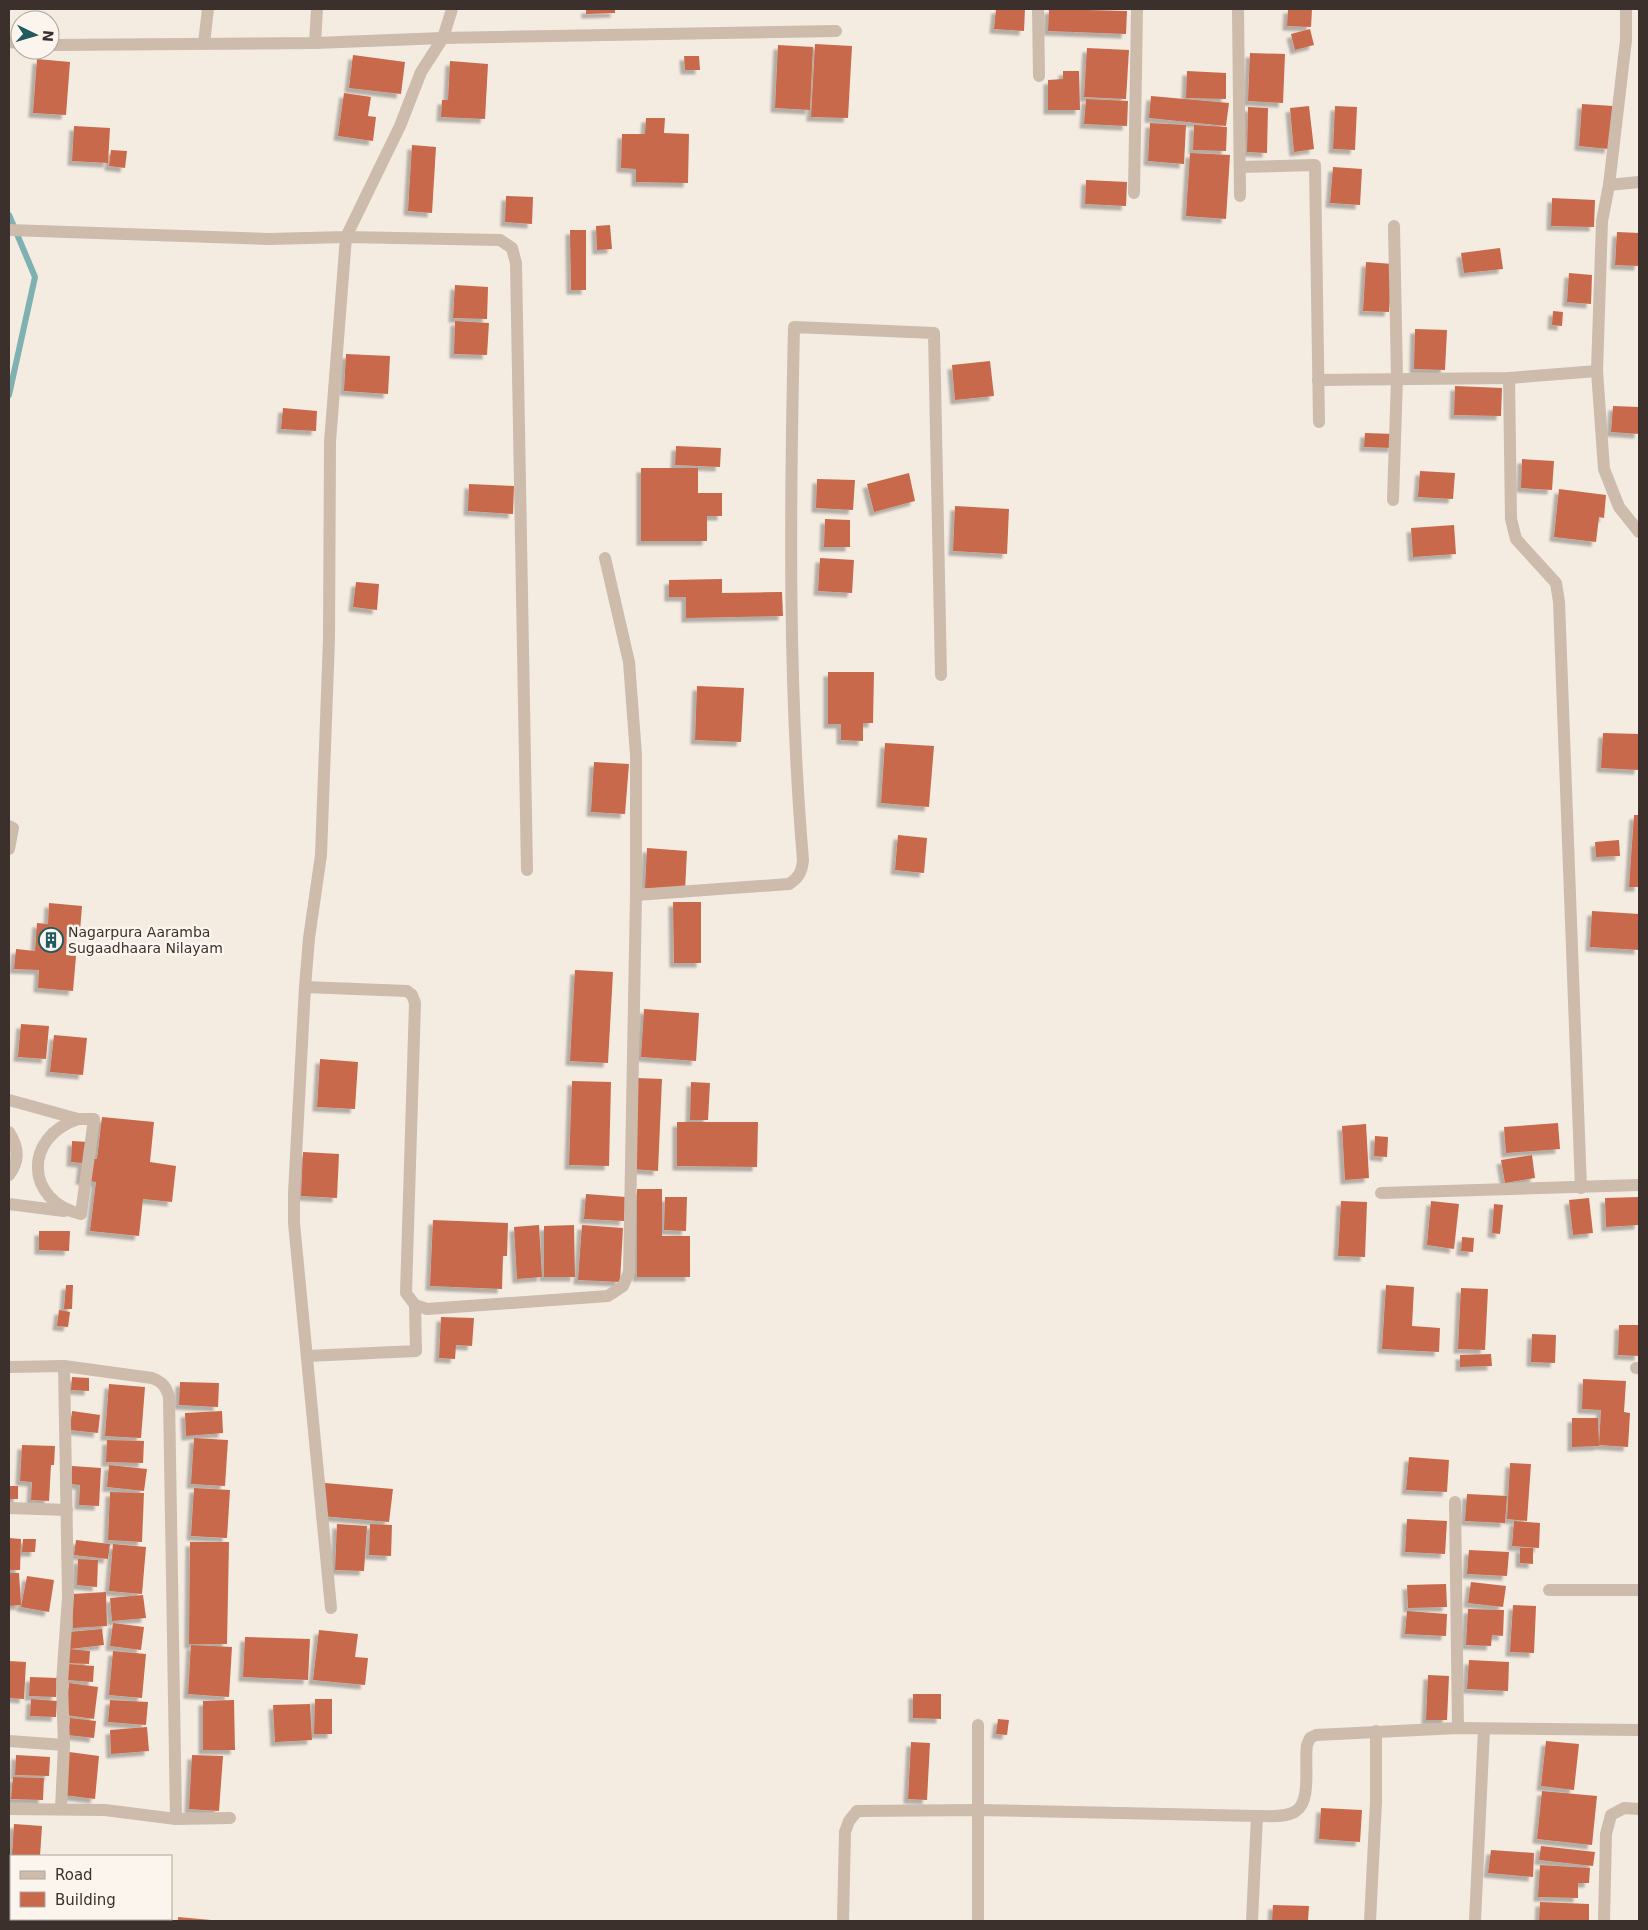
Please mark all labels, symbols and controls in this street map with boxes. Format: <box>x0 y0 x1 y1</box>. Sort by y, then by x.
north arrow <box>10 10 60 60</box>
text: N <box>39 30 56 43</box>
place label: Nagarpura Aaramba Sugaadhaara Nilayam <box>68 924 223 956</box>
building icon: Nagarpura Aaramba Sugaadhaara Nilayam <box>38 927 64 953</box>
legend <box>10 1855 172 1920</box>
text: Road <box>55 1866 93 1884</box>
text: Building <box>55 1891 116 1909</box>

